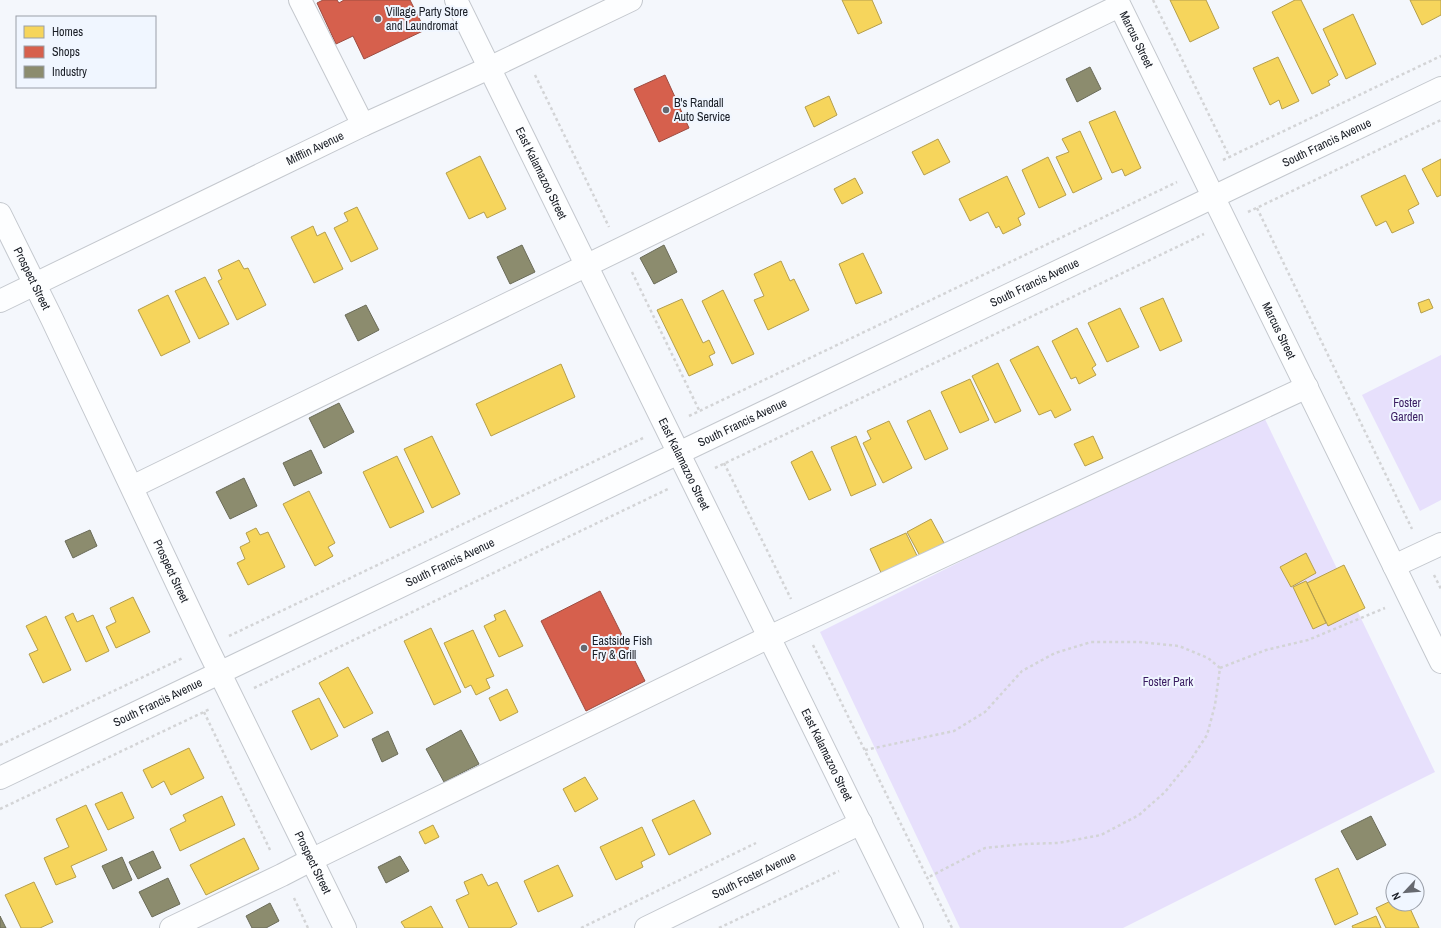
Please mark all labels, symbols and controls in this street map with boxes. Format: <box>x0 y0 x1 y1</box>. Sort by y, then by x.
place label: Village Party Store and Laundromat <box>386 4 468 34</box>
street label: Marcus Street <box>1116 8 1157 71</box>
marker: Village Party Store and Laundromat <box>373 14 383 24</box>
legend <box>16 16 156 88</box>
text: Homes <box>52 24 83 40</box>
text: Shops <box>52 44 80 60</box>
text: Industry <box>52 64 87 80</box>
place label: B's Randall Auto Service <box>673 95 730 125</box>
marker: B's Randall Auto Service <box>661 105 671 115</box>
street label: South Francis Avenue <box>1280 115 1374 171</box>
street label: East Kalamazoo Street <box>512 124 571 222</box>
street label: Mifflin Avenue <box>283 128 346 169</box>
street label: Prospect Street <box>10 245 54 313</box>
street label: South Francis Avenue <box>987 255 1082 311</box>
street label: Marcus Street <box>1258 299 1300 362</box>
street label: South Francis Avenue <box>695 394 789 451</box>
park label: Foster Garden <box>1391 395 1423 425</box>
street label: East Kalamazoo Street <box>655 415 714 513</box>
street label: South Francis Avenue <box>403 534 497 591</box>
street label: Prospect Street <box>149 537 193 605</box>
place label: Eastside Fish Fry & Grill <box>592 633 652 663</box>
marker: Eastside Fish Fry & Grill <box>579 643 589 653</box>
street label: South Francis Avenue <box>111 674 205 731</box>
park label: Foster Park <box>1143 674 1193 690</box>
street label: East Kalamazoo Street <box>797 706 856 804</box>
street label: Prospect Street <box>291 828 335 897</box>
street label: South Foster Avenue <box>709 848 798 903</box>
north arrow <box>1385 872 1425 912</box>
text: N <box>1388 890 1404 902</box>

